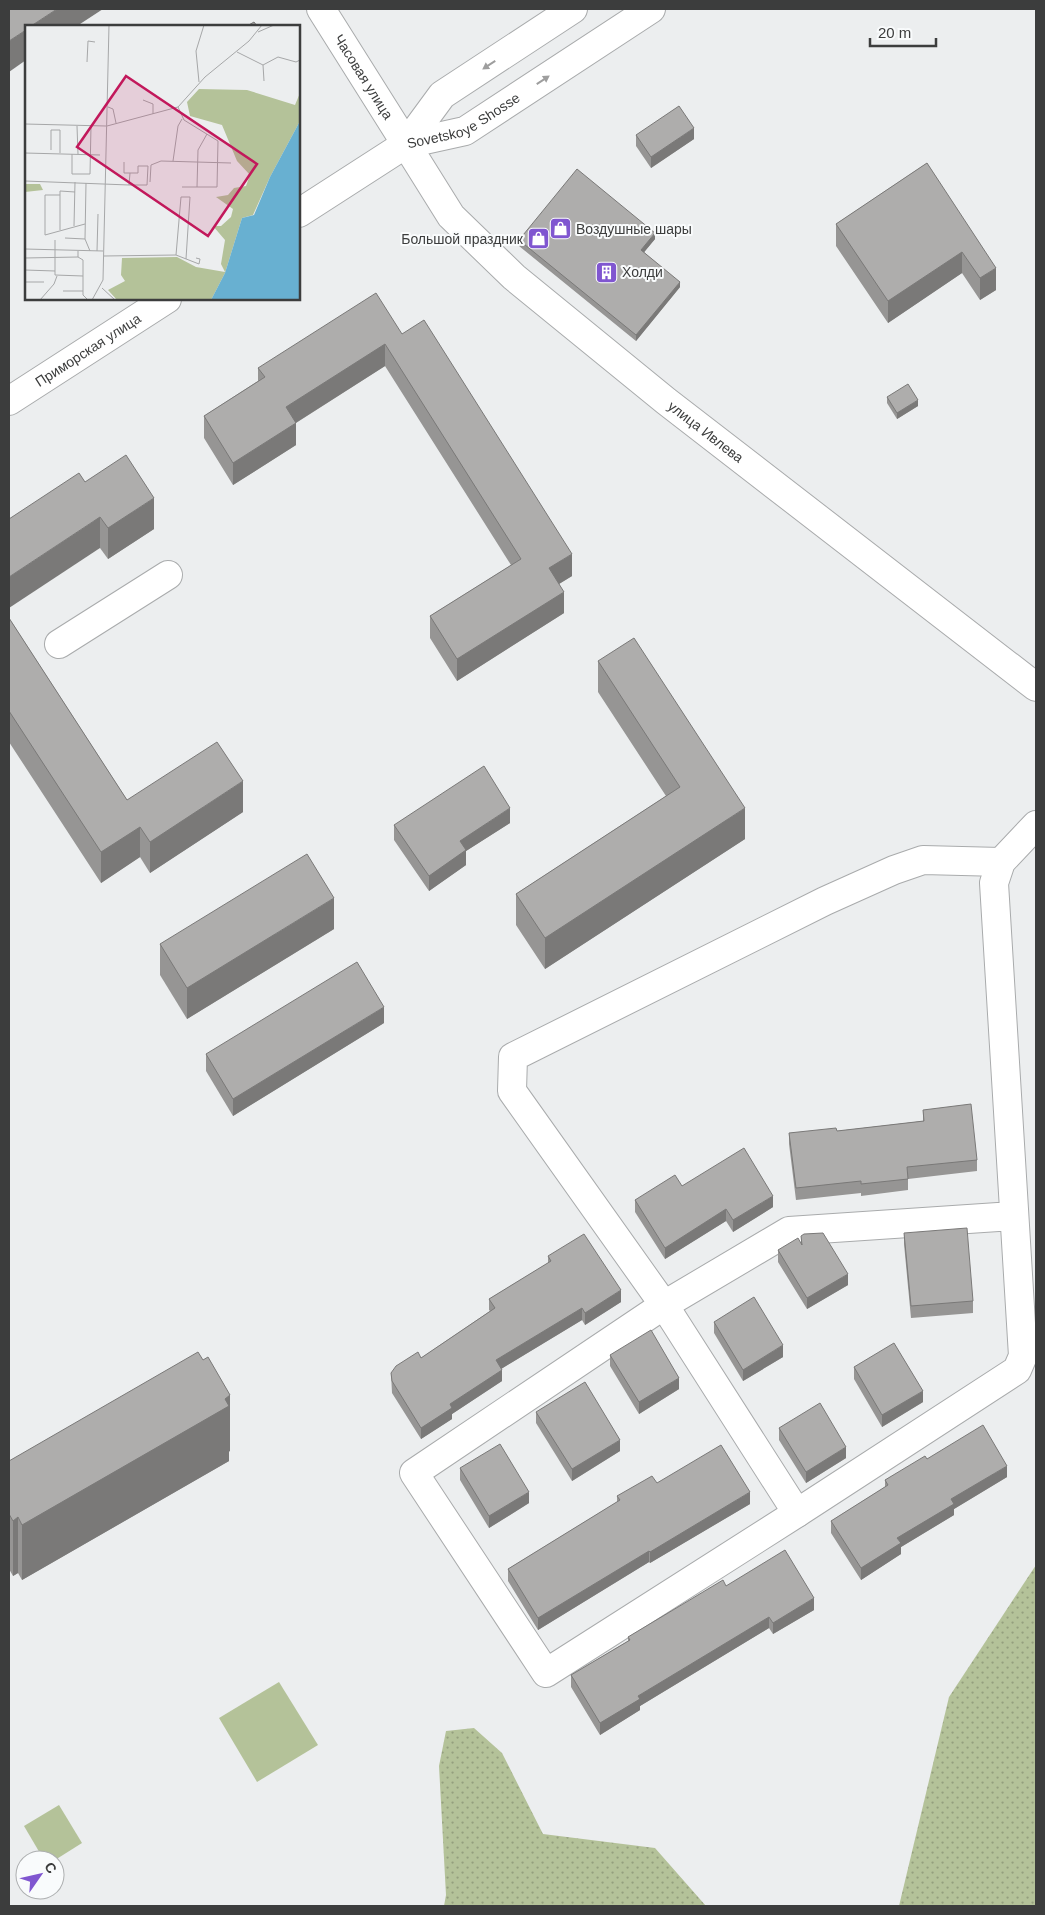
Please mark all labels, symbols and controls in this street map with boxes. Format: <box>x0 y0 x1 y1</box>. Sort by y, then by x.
scale bar <box>870 15 936 47</box>
text: 20 m <box>878 24 911 41</box>
inset map <box>25 25 300 300</box>
street label: Часовая улица <box>331 31 396 122</box>
one-way arrow <box>482 60 495 69</box>
one-way arrow <box>537 75 550 84</box>
street label: Sovetskoye Shosse <box>405 89 523 152</box>
shop icon: Воздушные шары <box>548 217 572 241</box>
place label: Воздушные шары <box>576 221 692 237</box>
shop icon: Большой праздник <box>527 227 551 251</box>
place label: Большой праздник <box>401 231 524 247</box>
building icon: Холди <box>594 260 618 284</box>
place label: Холди <box>622 264 663 280</box>
street label: Приморская улица <box>32 310 144 390</box>
street label: улица Ивлева <box>665 398 747 466</box>
north arrow <box>15 1850 65 1900</box>
text: С <box>41 1859 60 1876</box>

